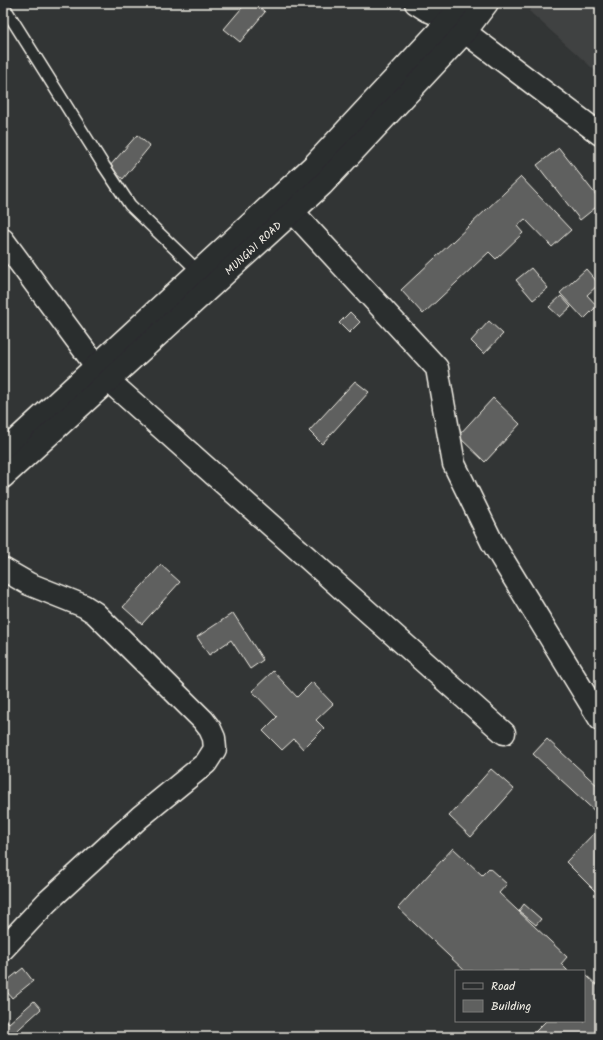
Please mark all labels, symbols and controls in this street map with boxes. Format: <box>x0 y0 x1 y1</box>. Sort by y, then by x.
street label: MUNGWI ROAD <box>221 217 286 280</box>
legend <box>455 970 585 1022</box>
text: Road <box>491 977 516 996</box>
text: Building <box>491 997 531 1016</box>

